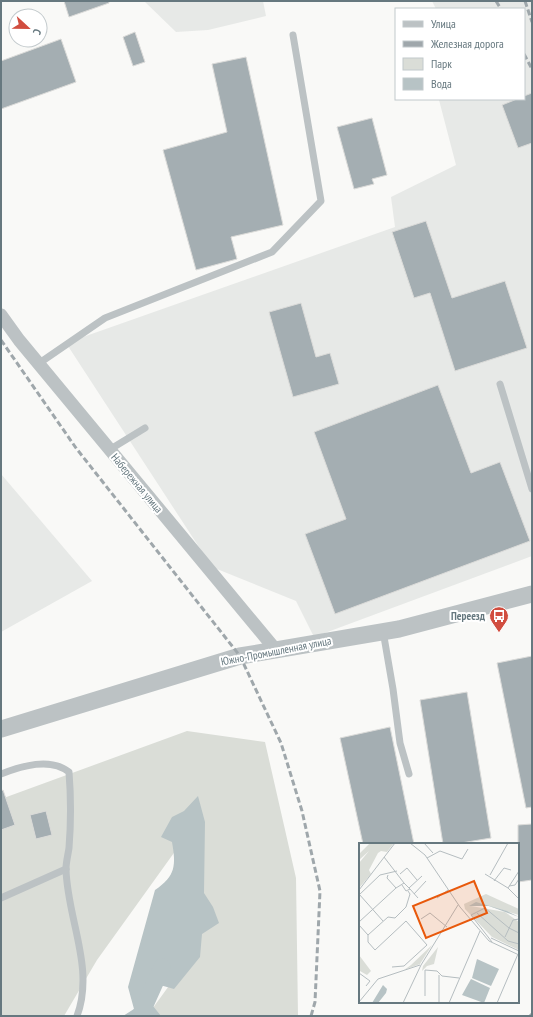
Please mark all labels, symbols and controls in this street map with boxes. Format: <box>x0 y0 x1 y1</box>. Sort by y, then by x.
north arrow <box>8 8 48 48</box>
legend <box>395 8 525 100</box>
text: Улица <box>431 16 456 31</box>
text: С <box>30 27 45 37</box>
text: Железная дорога <box>430 36 504 51</box>
text: Парк <box>431 56 452 71</box>
text: Вода <box>431 76 452 91</box>
street label: Набережная улица <box>108 451 166 515</box>
bus stop icon: Переезд <box>488 605 510 633</box>
place label: Переезд <box>451 609 486 623</box>
street label: Южно-Промышленная улица <box>220 633 332 669</box>
inset map <box>359 843 519 1003</box>

